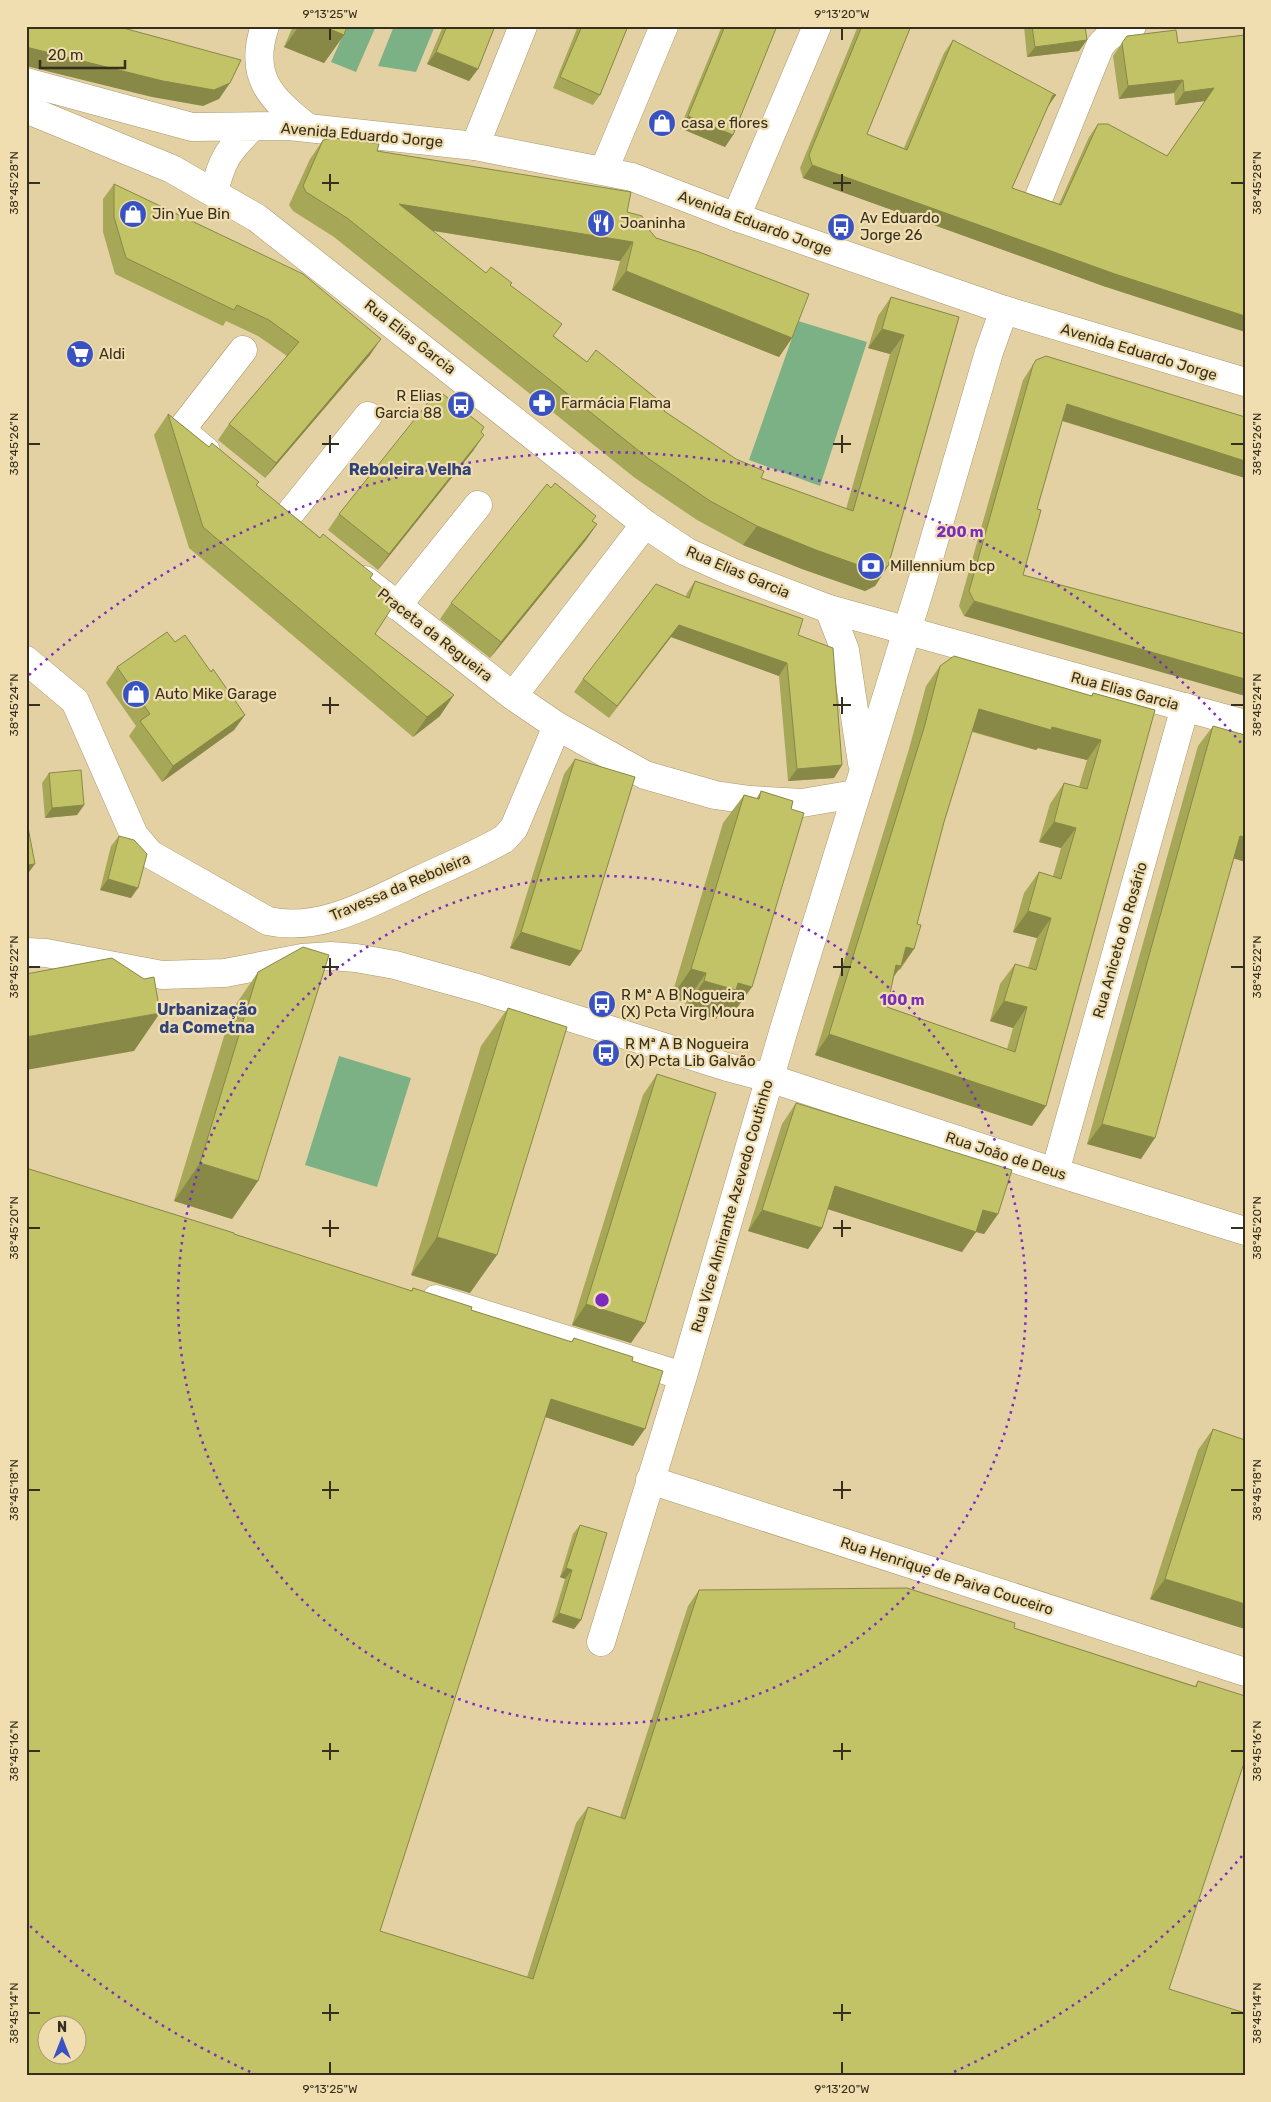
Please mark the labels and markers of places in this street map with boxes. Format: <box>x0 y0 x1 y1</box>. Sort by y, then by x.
shop icon: casa e flores <box>647 108 677 138</box>
place label: casa e flores <box>681 114 769 132</box>
shop icon: Jin Yue Bin <box>118 199 148 229</box>
place label: Jin Yue Bin <box>152 205 230 223</box>
restaurant icon: Joaninha <box>586 208 616 238</box>
place label: Av Eduardo Jorge 26 <box>860 209 940 244</box>
bus stop icon: Av Eduardo Jorge 26 <box>826 212 856 242</box>
place label: Joaninha <box>620 214 686 232</box>
supermarket icon: Aldi <box>65 339 95 369</box>
place label: Aldi <box>99 345 125 363</box>
place label: R Elias Garcia 88 <box>375 387 442 422</box>
pharmacy icon: Farmácia Flama <box>527 388 557 418</box>
bus stop icon: R Elias Garcia 88 <box>446 390 476 420</box>
place label: Farmácia Flama <box>561 394 671 412</box>
bank icon: Millennium bcp <box>856 551 886 581</box>
place label: Millennium bcp <box>890 557 995 575</box>
shop icon: Auto Mike Garage <box>121 679 151 709</box>
place label: Auto Mike Garage <box>155 685 277 703</box>
place label: R Mª A B Nogueira (X) Pcta Virg Moura <box>621 986 755 1021</box>
bus stop icon: R Mª A B Nogueira (X) Pcta Virg Moura <box>587 989 617 1019</box>
place label: R Mª A B Nogueira (X) Pcta Lib Galvão <box>625 1035 756 1070</box>
bus stop icon: R Mª A B Nogueira (X) Pcta Lib Galvão <box>591 1038 621 1068</box>
centre of rings <box>593 1291 611 1309</box>

